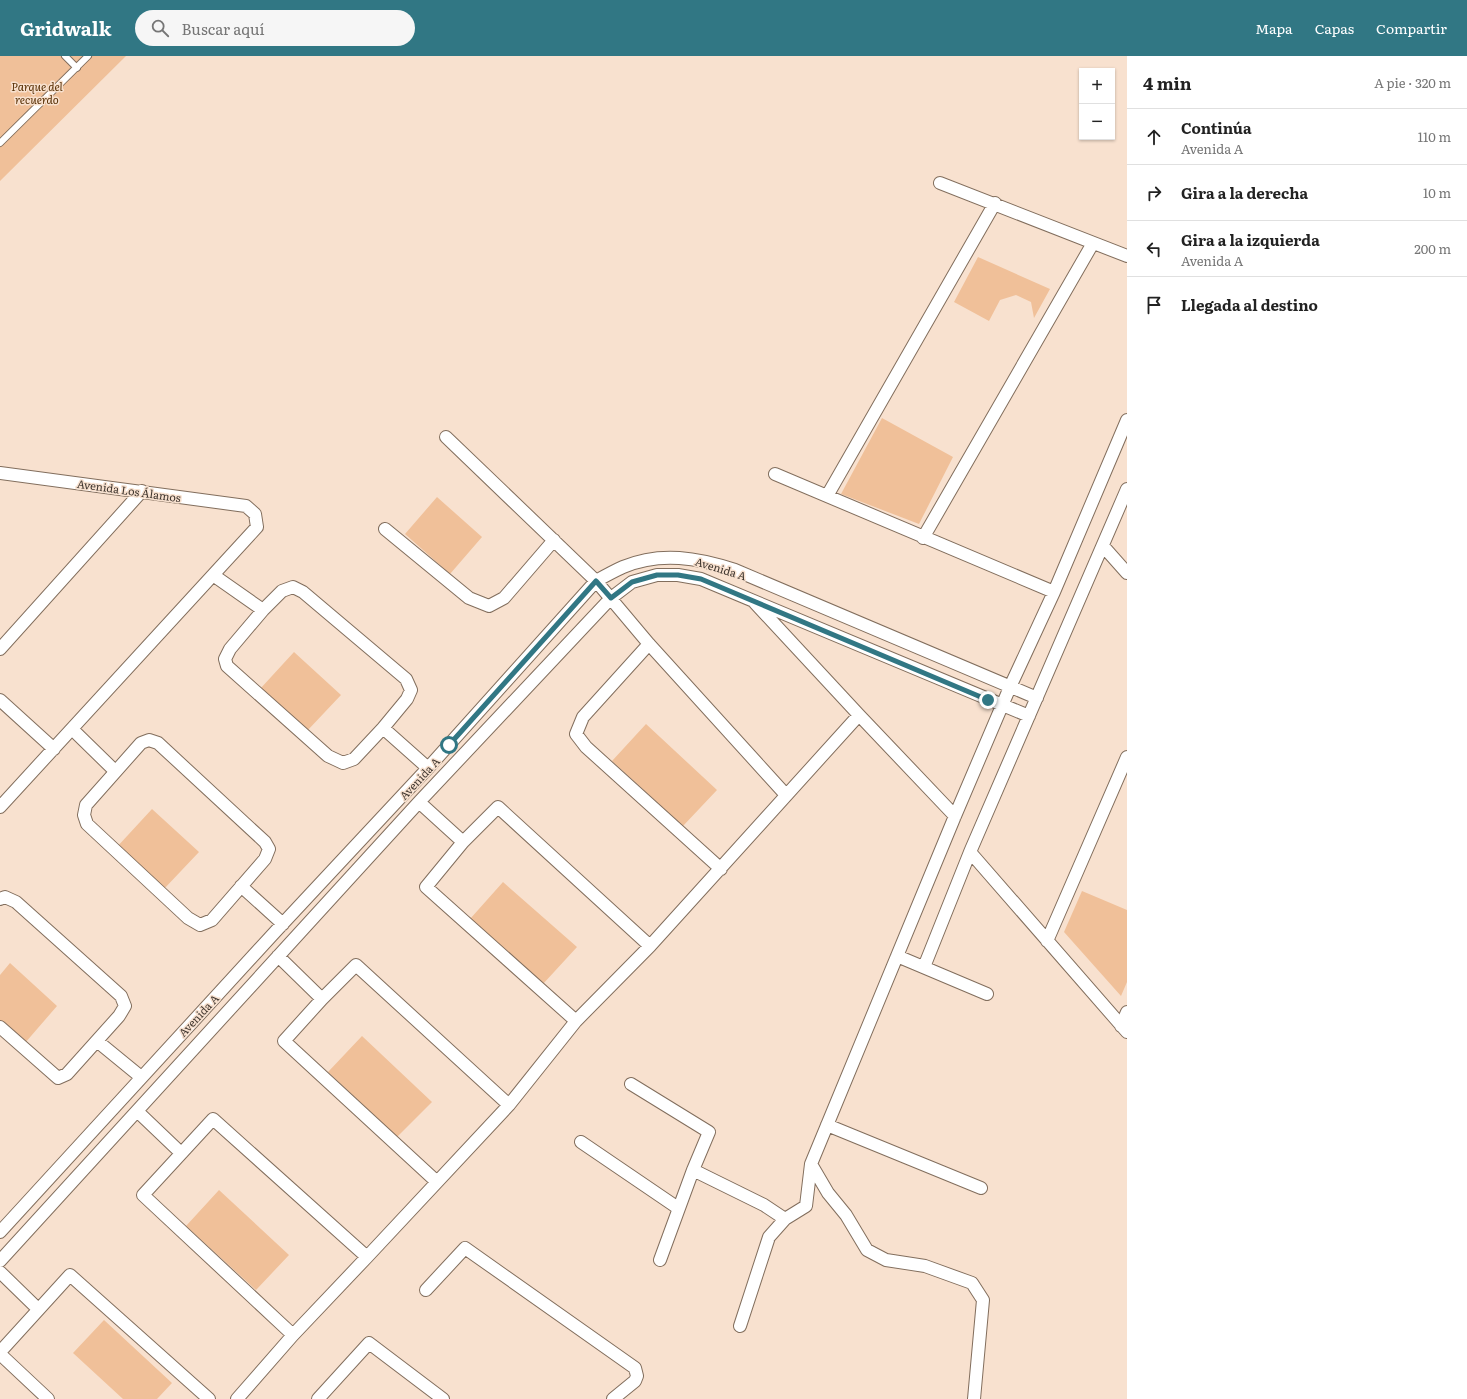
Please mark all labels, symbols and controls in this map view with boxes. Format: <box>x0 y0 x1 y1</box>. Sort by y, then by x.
search box <box>135 10 415 46</box>
text: Gridwalk <box>20 14 111 42</box>
icon: search <box>149 17 171 39</box>
text: Buscar aquí <box>181 17 265 40</box>
text: Mapa <box>1255 18 1293 38</box>
text: Capas <box>1315 18 1354 38</box>
text: Compartir <box>1376 18 1447 38</box>
map controls <box>1079 68 1115 140</box>
button: + <box>1079 68 1115 104</box>
text: 4 min <box>1143 70 1192 95</box>
text: A pie · 320 m <box>1374 73 1451 92</box>
park label: Parque del recuerdo <box>11 78 64 107</box>
button: − <box>1079 104 1115 140</box>
text: Continúa <box>1181 116 1252 139</box>
icon: ahead <box>1143 126 1165 148</box>
text: 110 m <box>1418 127 1451 146</box>
text: Avenida A <box>1181 139 1243 158</box>
text: Gira a la derecha <box>1181 181 1308 204</box>
icon: right <box>1143 182 1165 204</box>
text: 10 m <box>1423 183 1451 202</box>
text: Gira a la izquierda <box>1181 228 1320 251</box>
icon: left <box>1143 238 1165 260</box>
text: 200 m <box>1414 239 1451 258</box>
text: Avenida A <box>1181 251 1243 270</box>
text: Llegada al destino <box>1181 293 1318 316</box>
icon: arrive <box>1143 294 1165 316</box>
street label: Avenida Los Álamos <box>76 475 182 505</box>
street label: Avenida A <box>693 553 749 583</box>
route end <box>979 691 997 709</box>
route start <box>440 736 458 754</box>
street label: Avenida A <box>395 753 443 803</box>
street label: Avenida A <box>174 990 222 1040</box>

